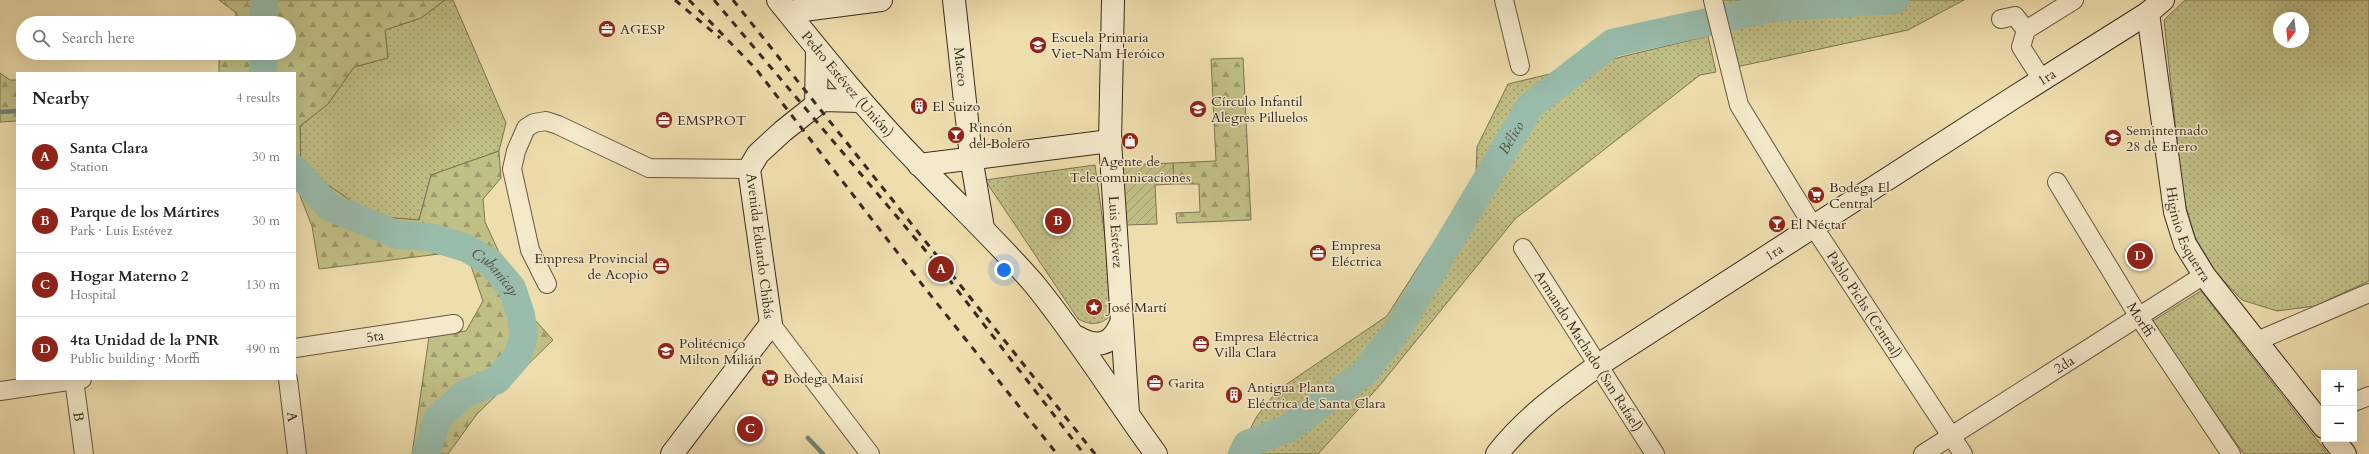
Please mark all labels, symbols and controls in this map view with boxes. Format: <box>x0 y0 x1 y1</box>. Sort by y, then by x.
north arrow <box>2273 12 2309 48</box>
search box <box>16 16 296 60</box>
office icon: AGESP <box>597 19 617 39</box>
place label: AGESP <box>620 20 665 39</box>
icon: search <box>30 27 52 49</box>
street label: Pedro Estévez (Unión) <box>797 27 898 141</box>
text: Search here <box>62 28 135 48</box>
place label: Escuela Primaria Viet-Nam Heróico <box>1051 28 1165 63</box>
school or university icon: Escuela Primaria Viet-Nam Heróico <box>1028 35 1048 55</box>
street label: Maceo <box>950 46 973 88</box>
street label: 1ra <box>2034 64 2059 90</box>
text: Nearby <box>32 87 89 110</box>
text: 4 results <box>236 89 280 107</box>
place label: Círculo Infantil Alegres Pilluelos <box>1211 92 1308 127</box>
building icon: El Suizo <box>909 96 929 116</box>
place label: El Suizo <box>932 97 981 116</box>
school or university icon: Círculo Infantil Alegres Pilluelos <box>1188 99 1208 119</box>
office icon: EMSPROT <box>654 110 674 130</box>
place label: EMSPROT <box>677 111 746 130</box>
place label: Rincón del Bolero <box>969 118 1030 153</box>
water label: Bélico <box>1494 118 1529 158</box>
place label: Seminternado 28 de Enero <box>2126 121 2208 156</box>
bar icon: Rincón del Bolero <box>946 125 966 145</box>
school or university icon: Seminternado 28 de Enero <box>2103 128 2123 148</box>
shop icon: Agente de Telecomunicaciones <box>1120 131 1140 151</box>
text: Santa Clara <box>70 138 148 158</box>
text: A <box>40 148 50 166</box>
text: 30 m <box>252 148 280 166</box>
place label: Agente de Telecomunicaciones <box>1069 152 1191 187</box>
text: Station <box>70 158 108 176</box>
street label: Avenida Eduardo Chibás <box>742 172 778 320</box>
place label: Bodega El Central <box>1829 178 1890 213</box>
supermarket icon: Bodega El Central <box>1806 185 1826 205</box>
street label: Higinio Esquerra <box>2162 185 2215 286</box>
street label: Luis Estévez <box>1104 195 1128 269</box>
text: Parque de los Mártires <box>70 202 219 222</box>
pin: B <box>1045 206 1071 236</box>
text: B <box>40 212 50 230</box>
text: 30 m <box>252 212 280 230</box>
bar icon: El Néctar <box>1767 214 1787 234</box>
place label: El Néctar <box>1790 215 1847 234</box>
text: Park · Luis Estévez <box>70 222 172 240</box>
place label: Empresa Eléctrica <box>1331 236 1382 271</box>
street label: 1ra <box>1761 239 1787 265</box>
pin: D <box>2127 241 2153 271</box>
water label: Cubanicay <box>468 243 524 300</box>
office icon: Empresa Eléctrica <box>1308 243 1328 263</box>
street label: Pablo Pichs (Central) <box>1822 247 1907 362</box>
place label: Empresa Provincial de Acopio <box>534 249 648 284</box>
pin: A <box>928 254 954 284</box>
office icon: Empresa Provincial de Acopio <box>651 256 671 276</box>
your location <box>994 260 1014 280</box>
text: Hogar Materno 2 <box>70 266 188 286</box>
street label: Armando Machado (San Rafael) <box>1530 267 1647 435</box>
text: C <box>40 276 50 294</box>
text: 130 m <box>246 276 280 294</box>
text: Hospital <box>70 286 116 304</box>
place icon: José Martí <box>1084 297 1104 317</box>
place label: José Martí <box>1105 298 1167 317</box>
street label: Morffi <box>2123 298 2159 341</box>
street label: 5ta <box>365 325 385 347</box>
place label: Empresa Eléctrica Villa Clara <box>1214 327 1319 362</box>
text: 4ta Unidad de la PNR <box>70 330 219 350</box>
place label: Politécnico Milton Milián <box>679 334 762 369</box>
office icon: Empresa Eléctrica Villa Clara <box>1191 334 1211 354</box>
text: D <box>39 340 51 358</box>
text: 490 m <box>246 340 280 358</box>
school or university icon: Politécnico Milton Milián <box>656 341 676 361</box>
text: Public building · Morffi <box>70 350 200 368</box>
street label: 2da <box>2050 351 2078 378</box>
supermarket icon: Bodega Maisí <box>760 368 780 388</box>
place label: Bodega Maisí <box>783 369 863 388</box>
map controls <box>2321 370 2357 442</box>
button: + <box>2321 370 2357 406</box>
office icon: Garita <box>1145 373 1165 393</box>
place label: Garita <box>1168 374 1205 393</box>
place label: Antigua Planta Eléctrica de Santa Clara <box>1247 378 1386 413</box>
building icon: Antigua Planta Eléctrica de Santa Clara <box>1224 385 1244 405</box>
button: − <box>2321 406 2357 442</box>
street label: B <box>69 411 89 423</box>
street label: A <box>283 411 303 423</box>
pin: C <box>737 414 763 444</box>

